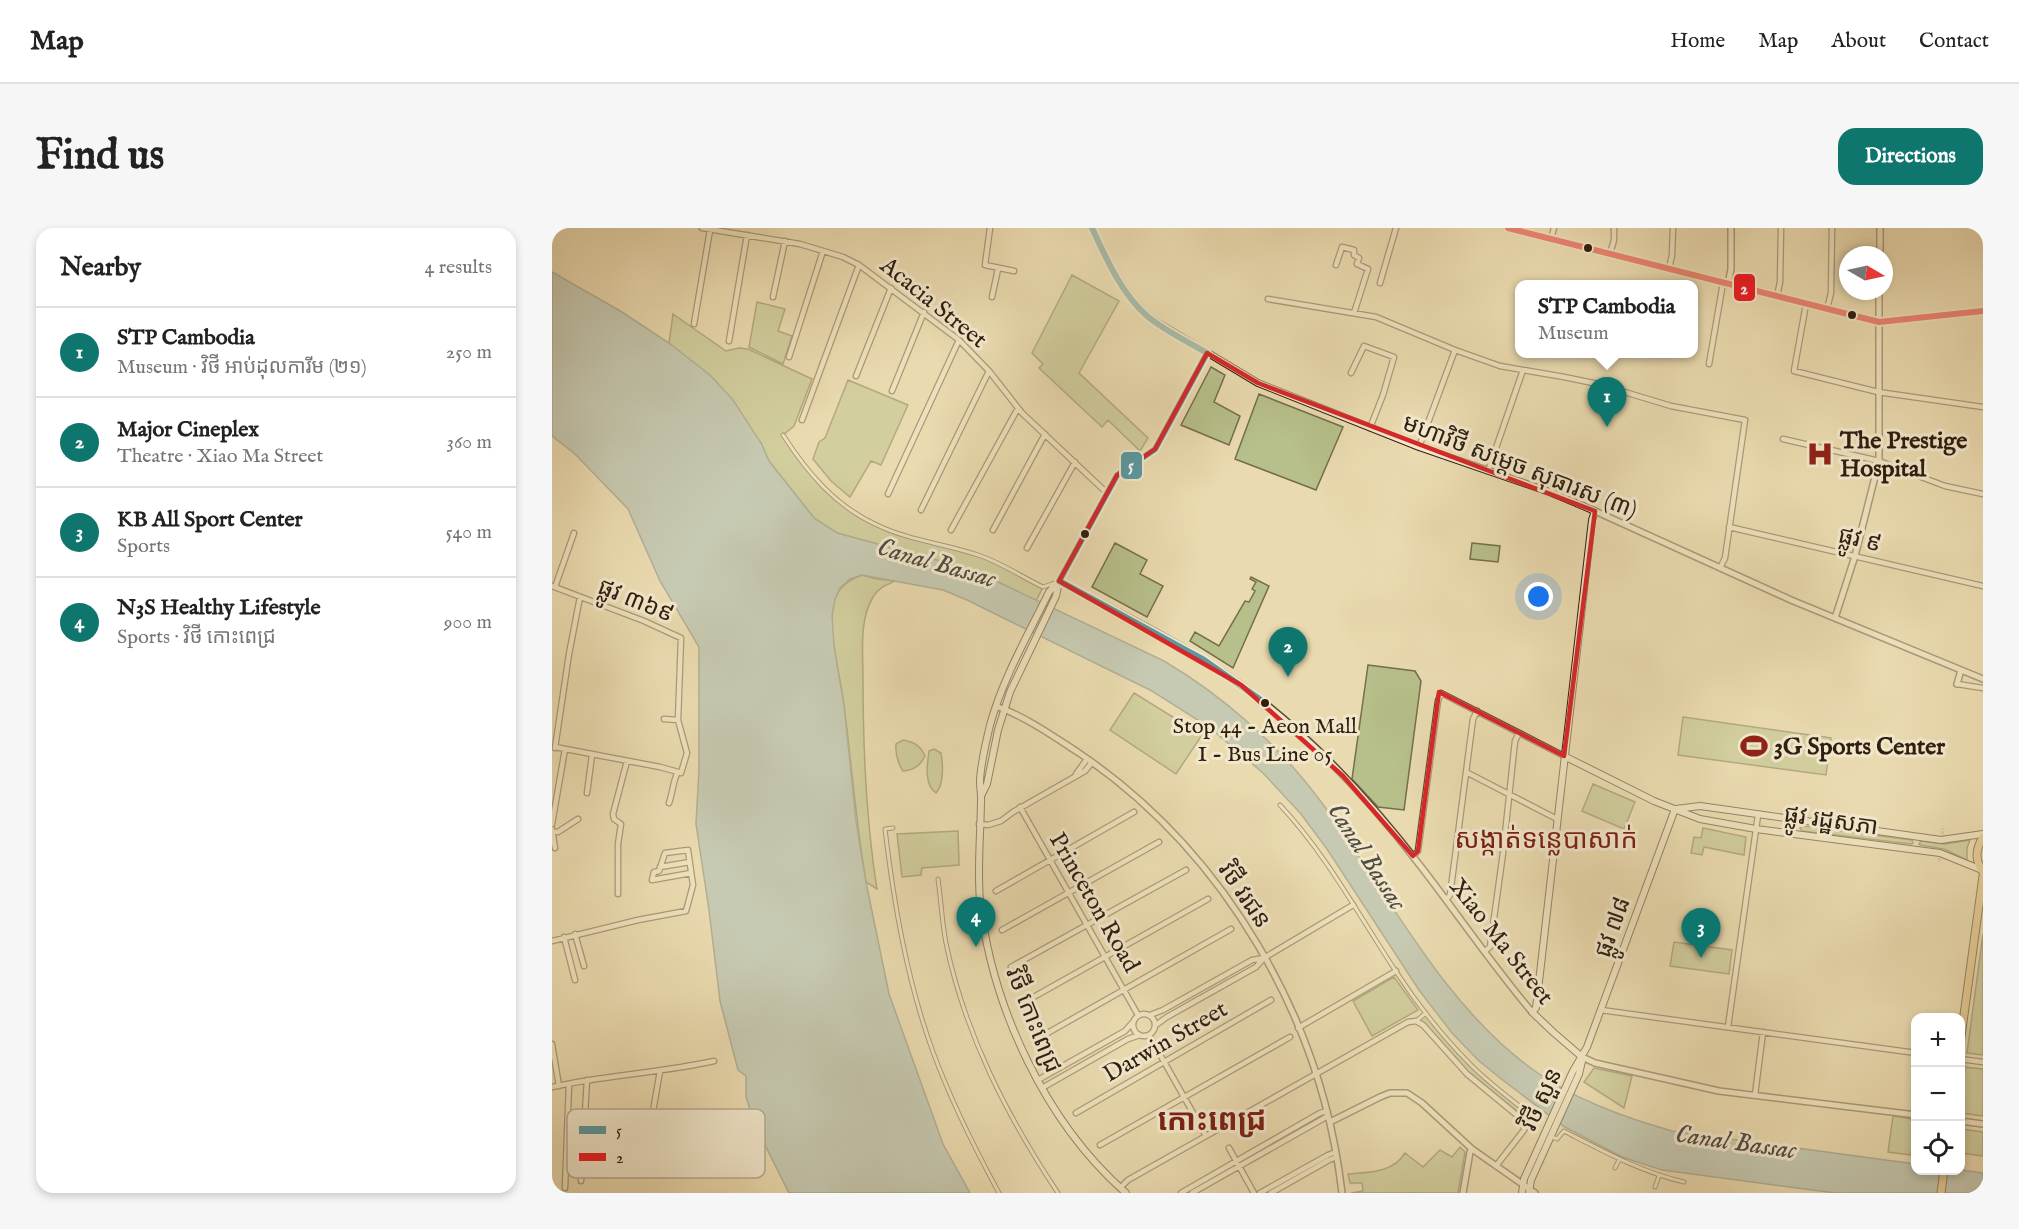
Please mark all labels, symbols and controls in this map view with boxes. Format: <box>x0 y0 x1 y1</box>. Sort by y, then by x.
text: Map <box>30 24 84 59</box>
text: Home <box>1670 28 1725 55</box>
text: Map <box>1758 28 1798 55</box>
text: About <box>1831 28 1886 55</box>
text: Contact <box>1919 28 1989 55</box>
button: Directions <box>1838 128 1983 185</box>
text: Find us <box>36 130 164 183</box>
unlabelled marker <box>1582 242 1594 254</box>
north arrow <box>1839 246 1893 300</box>
street label: Acacia Street <box>872 250 993 356</box>
text: Nearby <box>60 251 141 284</box>
text: 4 results <box>425 255 492 280</box>
line badge: 2 <box>1733 273 1756 302</box>
popup <box>1515 280 1698 358</box>
text: 2 <box>1740 280 1748 300</box>
text: STP Cambodia <box>1538 293 1675 321</box>
unlabelled marker <box>1846 309 1858 321</box>
text: Museum <box>1538 321 1609 346</box>
text: STP Cambodia <box>117 324 255 352</box>
text: 1 <box>76 340 83 365</box>
text: 250 m <box>446 340 492 365</box>
text: Museum · វិថី អាប់ដុលការីម (២១) <box>117 355 367 380</box>
pin: 1 <box>1588 378 1626 427</box>
street label: មហាវិថី សម្តេច សុធារស (៣) <box>1398 407 1642 526</box>
text: Major Cineplex <box>117 416 259 444</box>
place label: The Prestige Hospital <box>1839 426 1967 485</box>
text: 2 <box>75 430 84 455</box>
text: 360 m <box>446 430 492 455</box>
hospital icon: The Prestige Hospital <box>1805 439 1835 469</box>
text: Theatre · Xiao Ma Street <box>117 444 323 469</box>
line badge: 5 <box>1120 451 1143 480</box>
text: 5 <box>1128 457 1134 477</box>
text: KB All Sport Center <box>117 506 303 534</box>
text: 3 <box>76 520 83 545</box>
text: 540 m <box>445 520 492 545</box>
street label: ផ្លូវ ៩ <box>1834 520 1884 565</box>
unlabelled marker <box>1079 528 1091 540</box>
water label: Canal Bassac <box>873 531 1001 596</box>
text: Sports <box>117 534 170 559</box>
street label: ផ្លូវ ៣៦៩ <box>591 572 678 635</box>
your location <box>1524 582 1553 611</box>
text: N3S Healthy Lifestyle <box>117 594 321 622</box>
text: 4 <box>75 610 84 635</box>
text: 900 m <box>444 610 492 635</box>
text: Sports · វិថី កោះពេជ្រ <box>117 625 276 650</box>
pin: 2 <box>1268 628 1308 677</box>
marker: Stop 44 - Aeon Mall I - Bus Line 05 <box>1259 697 1271 709</box>
place label: Stop 44 - Aeon Mall I - Bus Line 05 <box>1173 713 1357 769</box>
sports icon: 3G Sports Center <box>1739 731 1769 761</box>
place label: 3G Sports Center <box>1774 732 1945 763</box>
water label: Canal Bassac <box>1320 797 1414 918</box>
street label: ផ្លូវ រដ្ឋសភា <box>1781 800 1880 848</box>
district label: សង្កាត់ទន្លេបាសាក់ <box>1454 824 1638 858</box>
street label: Princeton Road <box>1041 827 1146 978</box>
street label: វិថី វរជន <box>1210 856 1278 935</box>
street label: Xiao Ma Street <box>1442 872 1560 1011</box>
street label: ផ្លូវ ៧៨ <box>1588 893 1643 964</box>
pin: 4 <box>956 898 996 947</box>
pin: 3 <box>1682 908 1720 958</box>
street label: វិថី កោះពេជ្រ <box>997 962 1069 1078</box>
street label: Darwin Street <box>1098 994 1233 1090</box>
map controls <box>1911 1013 1965 1175</box>
button: + <box>1911 1013 1965 1067</box>
street label: វិថី សួន <box>1513 1063 1570 1137</box>
button: − <box>1911 1067 1965 1121</box>
district label: កោះពេជ្រ <box>1157 1103 1267 1141</box>
legend <box>567 1109 765 1178</box>
water label: Canal Bassac <box>1673 1118 1800 1167</box>
button: locate <box>1911 1121 1965 1175</box>
text: 5 <box>616 1122 622 1142</box>
text: 2 <box>616 1149 624 1169</box>

